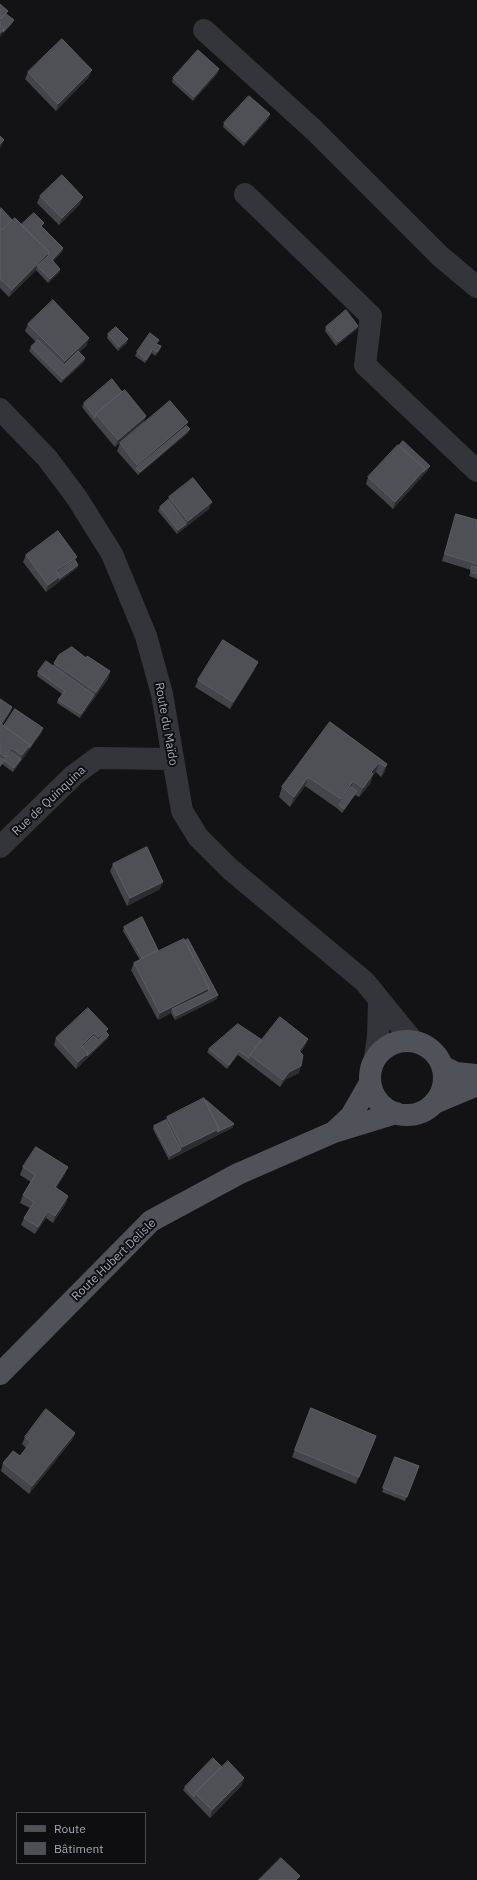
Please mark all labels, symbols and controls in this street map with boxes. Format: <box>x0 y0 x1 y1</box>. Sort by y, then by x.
street label: Route du Maïdo <box>152 681 180 767</box>
street label: Rue de Quinquina <box>9 763 89 839</box>
street label: Route Hubert Delisle <box>69 1216 159 1304</box>
legend <box>16 1812 146 1864</box>
text: Route <box>54 1821 86 1836</box>
text: Bâtiment <box>54 1841 104 1856</box>

